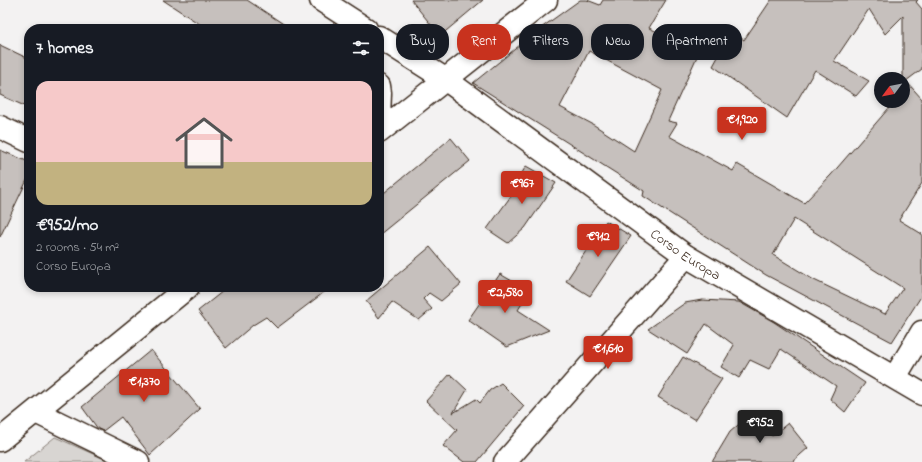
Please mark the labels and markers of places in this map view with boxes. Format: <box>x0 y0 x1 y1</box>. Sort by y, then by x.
pin: €1,920 <box>709 107 775 141</box>
pin: €967 <box>498 171 546 205</box>
pin: €912 <box>574 224 622 258</box>
pin: €2,580 <box>472 280 538 314</box>
pin: €1,610 <box>575 336 641 370</box>
pin: €1,370 <box>111 369 177 403</box>
pin: €952 <box>736 410 784 444</box>

